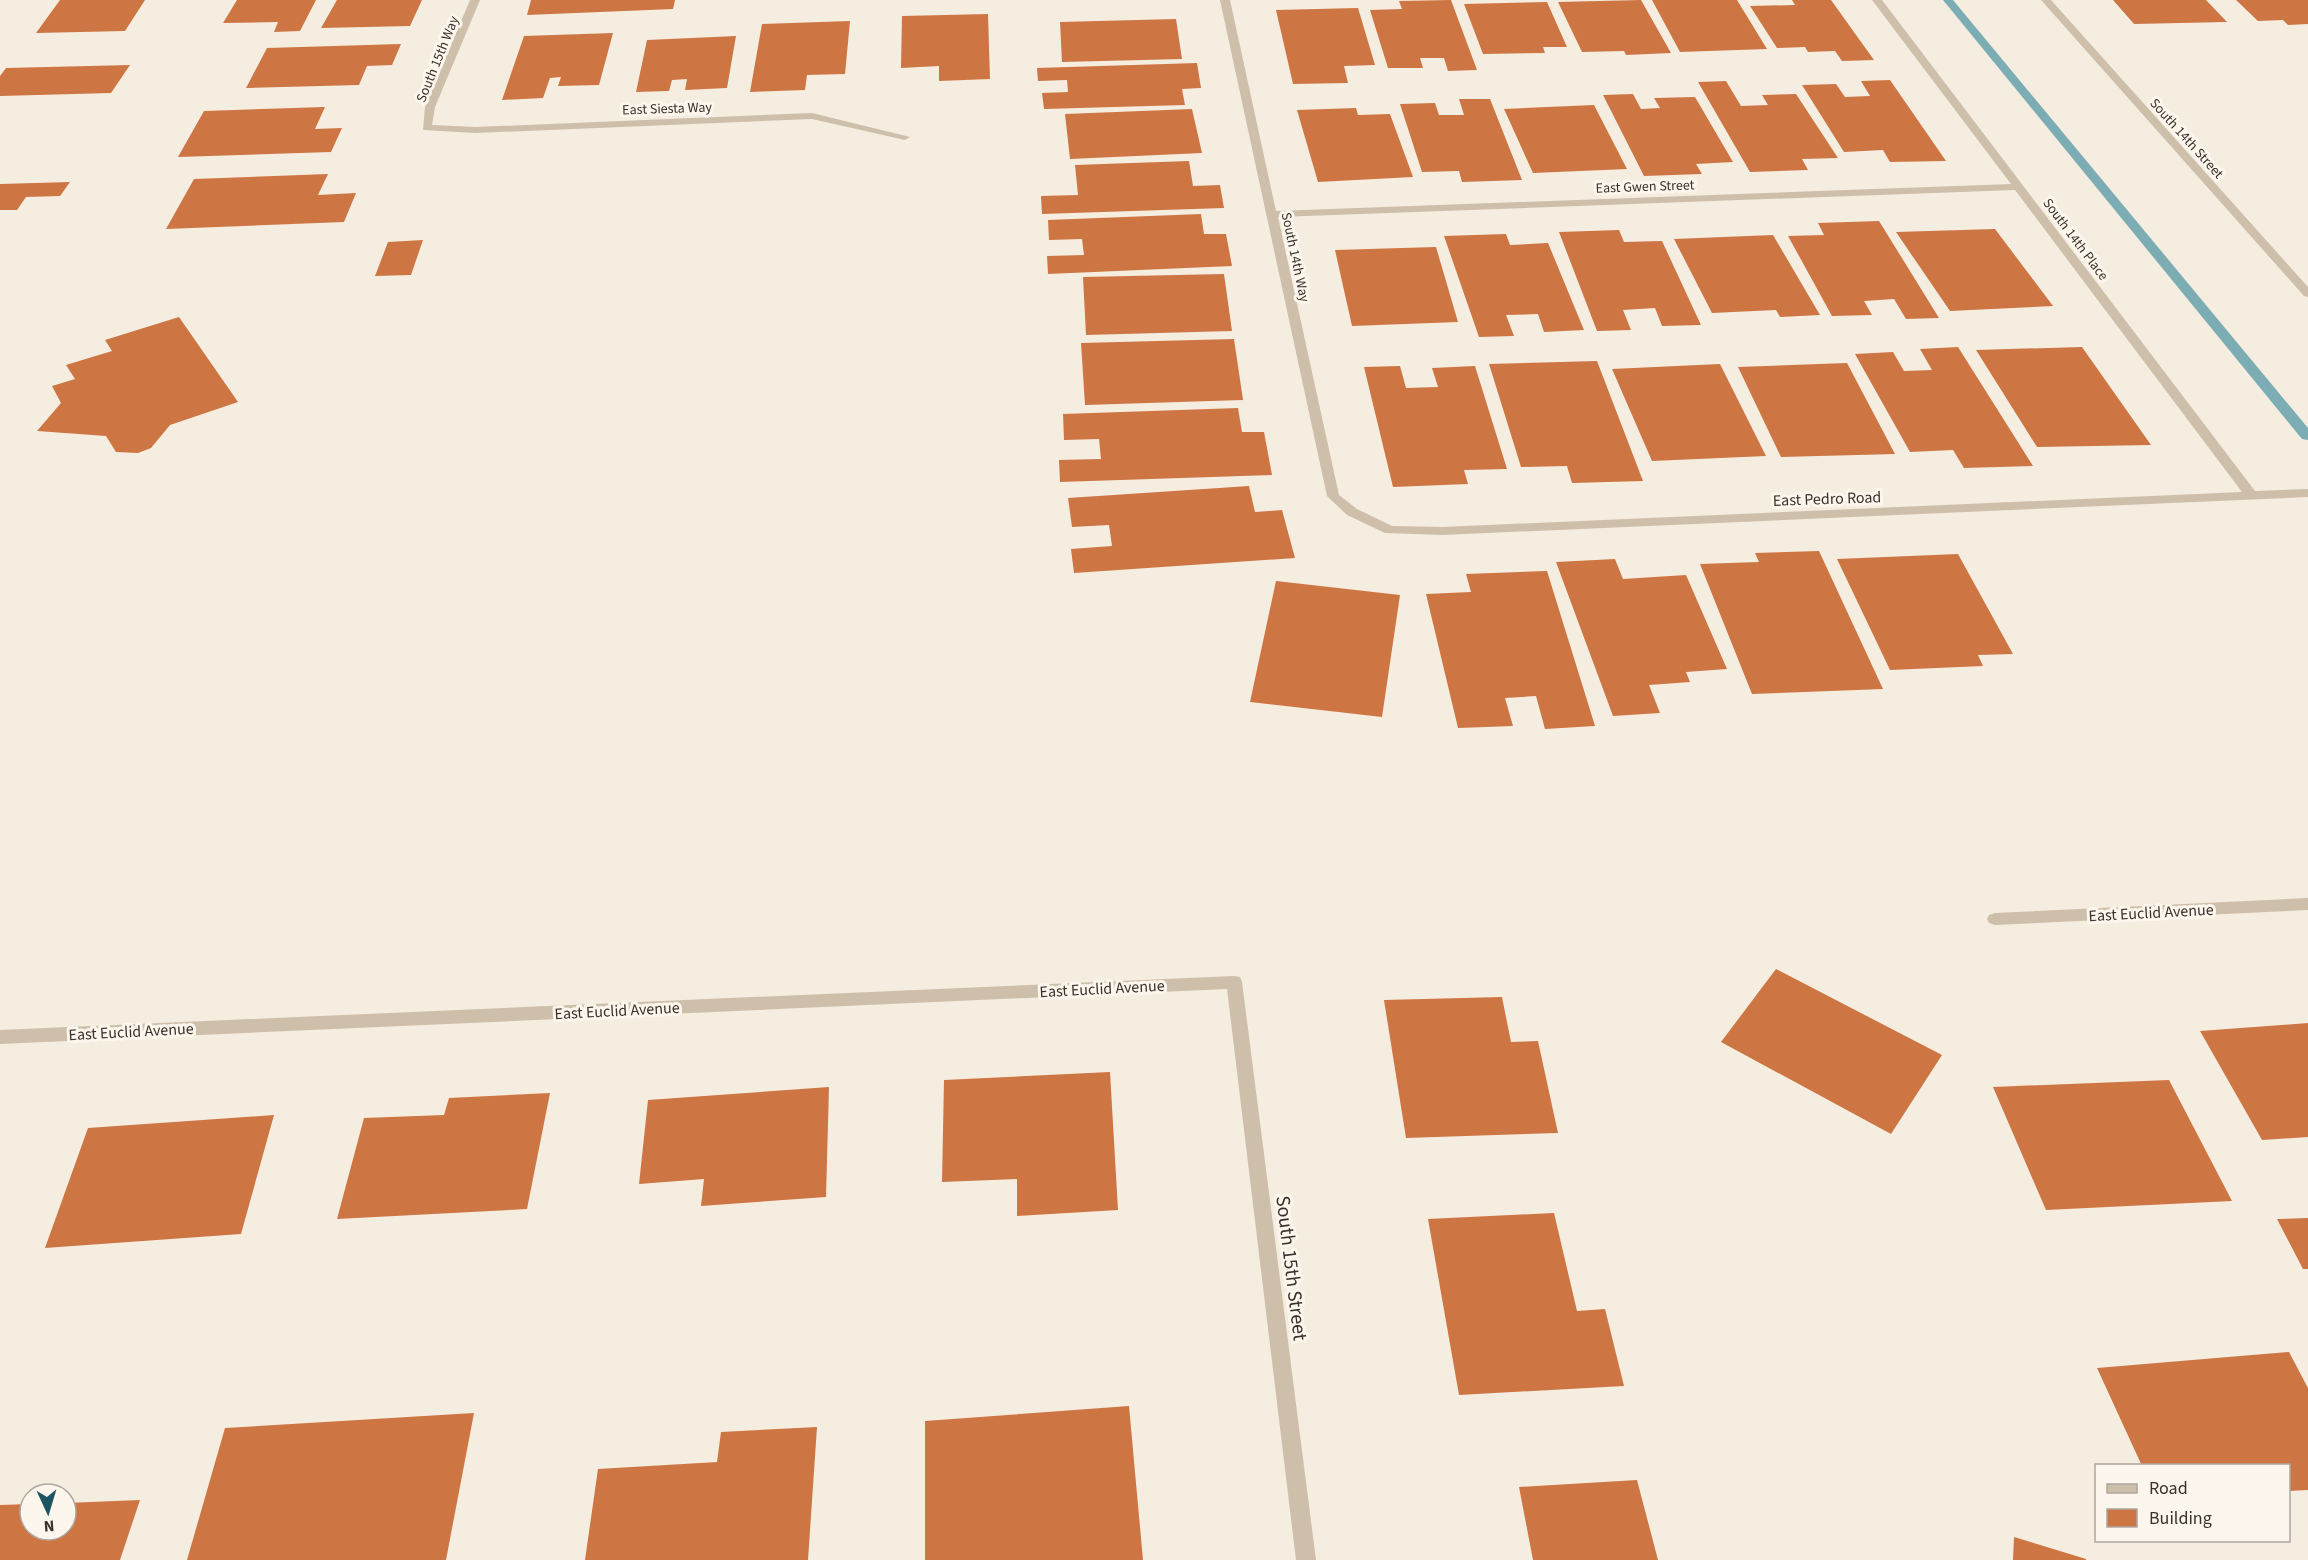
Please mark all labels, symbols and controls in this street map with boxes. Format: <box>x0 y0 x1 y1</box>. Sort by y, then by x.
street label: South 15th Way <box>412 13 464 105</box>
street label: South 14th Street <box>2145 94 2228 183</box>
street label: East Siesta Way <box>622 97 713 121</box>
street label: East Gwen Street <box>1595 175 1695 199</box>
street label: South 14th Place <box>2038 194 2113 285</box>
street label: South 14th Way <box>1276 210 1314 304</box>
street label: East Pedro Road <box>1772 486 1882 512</box>
street label: East Euclid Avenue <box>2088 899 2214 927</box>
street label: East Euclid Avenue <box>1039 975 1165 1003</box>
street label: East Euclid Avenue <box>554 997 680 1025</box>
street label: East Euclid Avenue <box>68 1018 194 1046</box>
street label: South 15th Street <box>1268 1194 1314 1342</box>
legend <box>2095 1464 2290 1542</box>
text: Road <box>2149 1476 2188 1501</box>
north arrow <box>18 1482 78 1542</box>
text: Building <box>2149 1506 2212 1531</box>
text: N <box>43 1515 55 1537</box>

